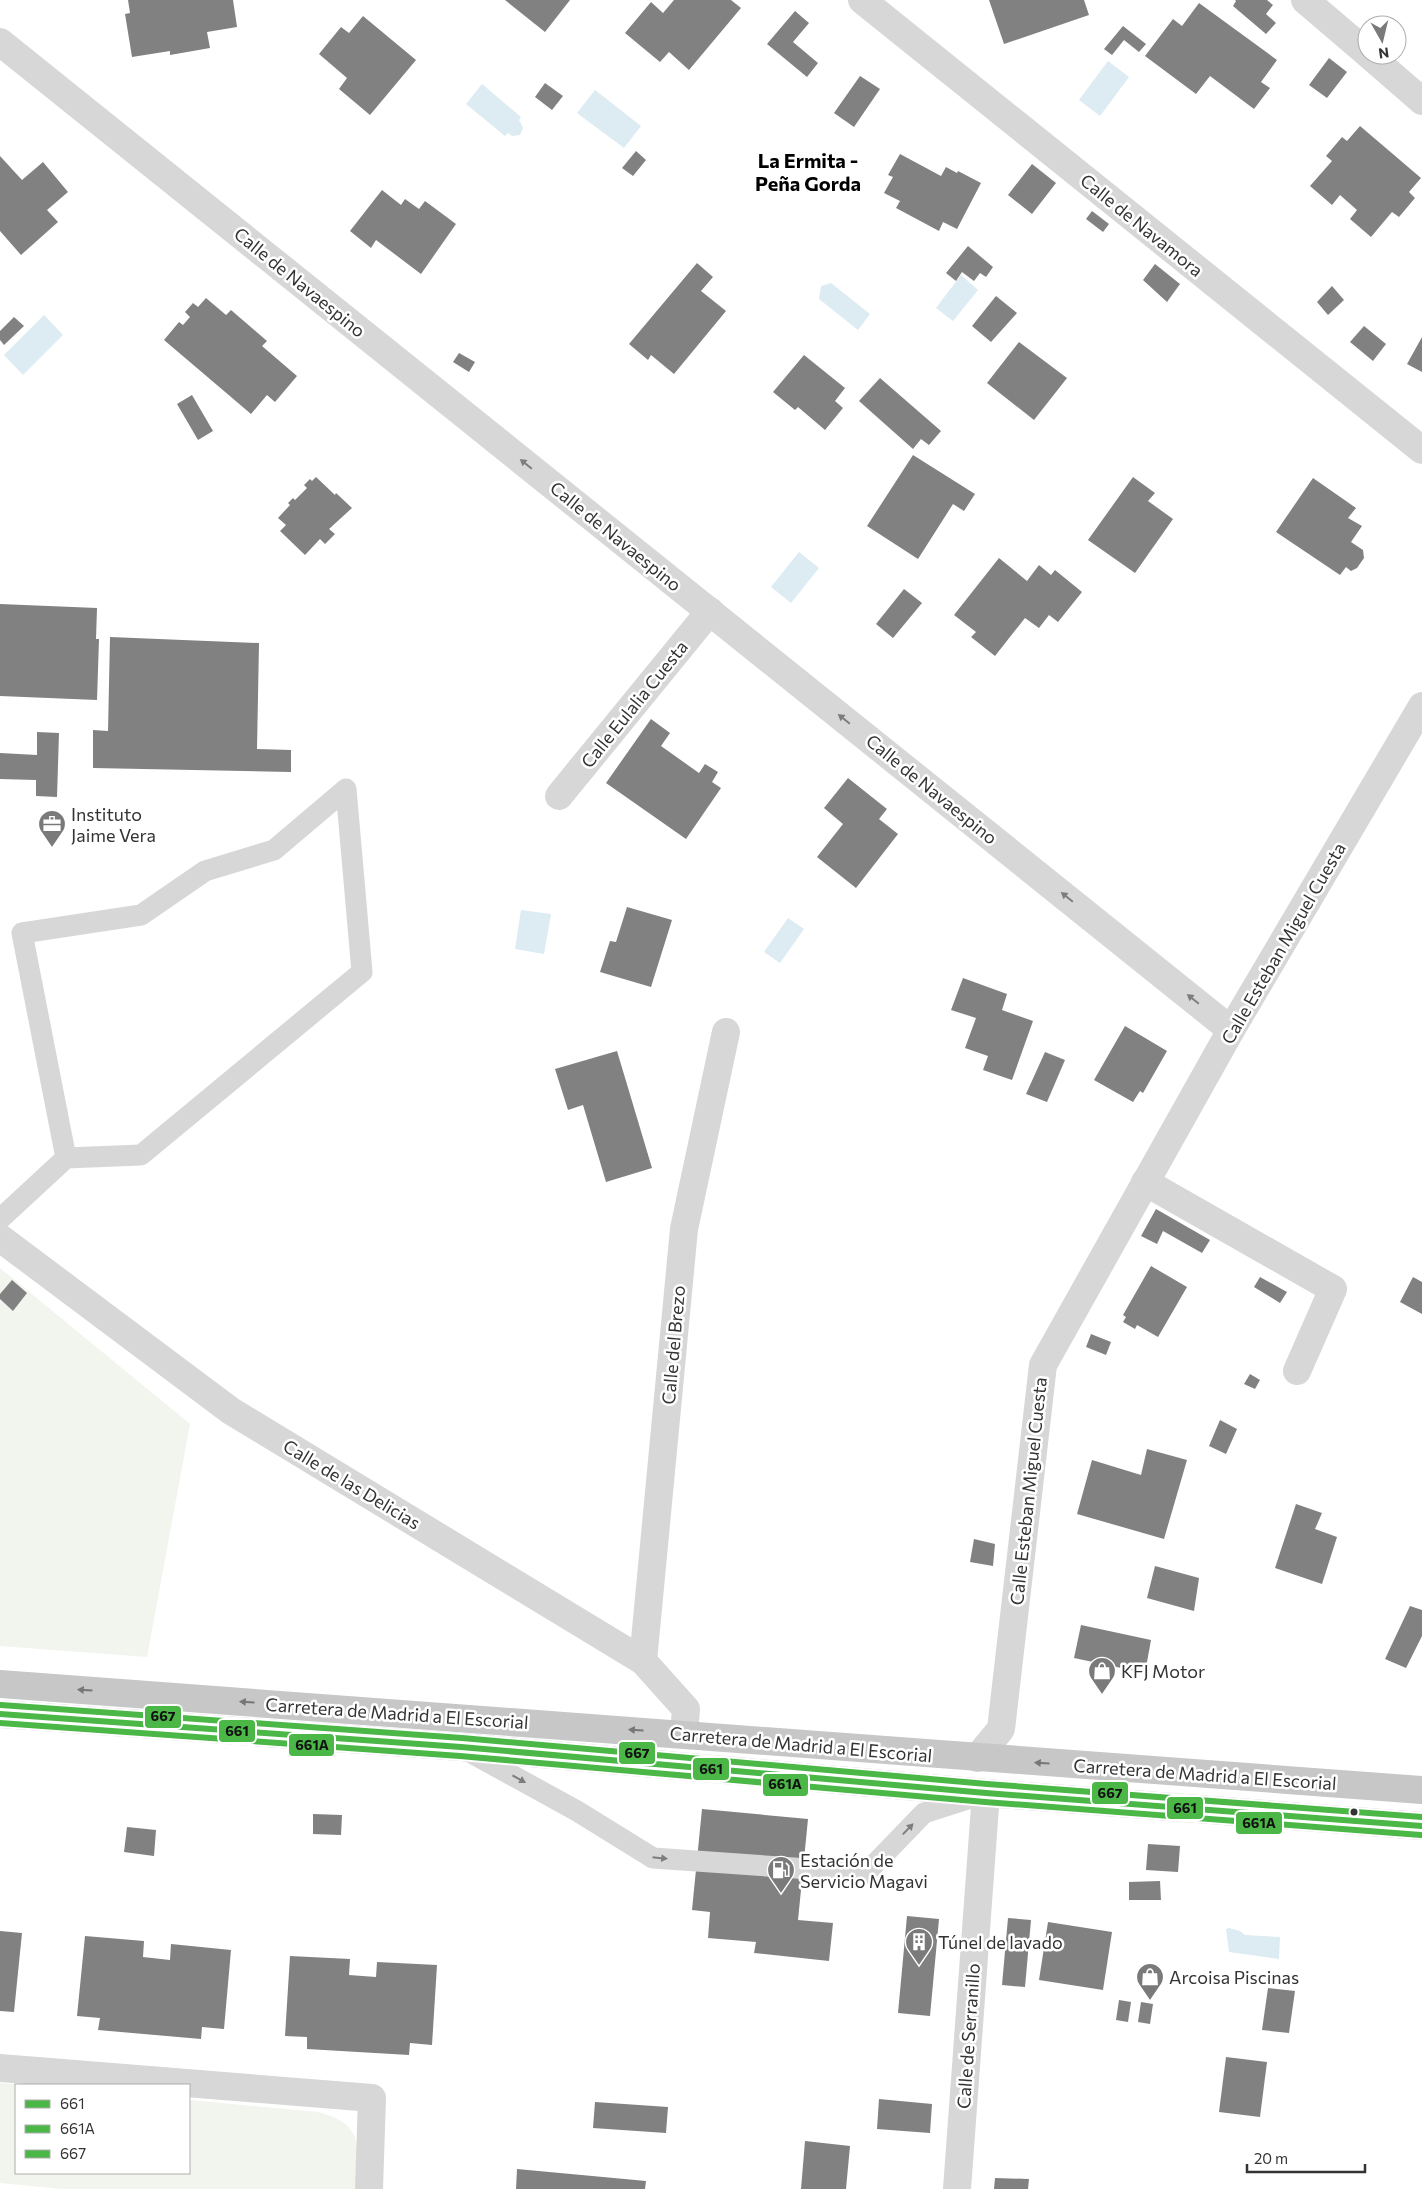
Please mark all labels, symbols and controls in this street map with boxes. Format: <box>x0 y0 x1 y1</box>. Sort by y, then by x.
north arrow <box>1357 15 1407 65</box>
text: N <box>1377 44 1390 63</box>
district label: La Ermita - Peña Gorda <box>755 148 861 195</box>
street label: Calle de Navamora <box>1076 169 1208 281</box>
street label: Calle de Navaespino <box>230 222 370 342</box>
one-way arrow <box>520 459 533 470</box>
street label: Calle de Navaespino <box>546 476 686 596</box>
street label: Calle Eulalia Cuesta <box>576 636 692 772</box>
one-way arrow <box>838 714 851 725</box>
street label: Calle de Navaespino <box>862 729 1002 849</box>
place label: Instituto Jaime Vera <box>71 803 156 846</box>
office icon: Instituto Jaime Vera <box>37 809 67 848</box>
street label: Calle Esteban Miguel Cuesta <box>1216 838 1350 1048</box>
one-way arrow <box>1060 892 1073 903</box>
one-way arrow <box>1187 994 1200 1005</box>
street label: Calle del Brezo <box>657 1285 689 1405</box>
street label: Calle Esteban Miguel Cuesta <box>1005 1376 1051 1606</box>
street label: Calle de las Delicias <box>280 1434 424 1534</box>
shop icon: KFJ Motor <box>1087 1656 1117 1695</box>
place label: KFJ Motor <box>1121 1660 1205 1682</box>
one-way arrow <box>76 1686 92 1694</box>
street label: Carretera de Madrid a El Escorial <box>265 1693 529 1733</box>
one-way arrow <box>238 1697 254 1705</box>
line badge: 667 <box>144 1705 182 1729</box>
text: 667 <box>151 1707 176 1724</box>
line badge: 661 <box>218 1719 256 1743</box>
text: 661 <box>225 1722 249 1739</box>
street label: Carretera de Madrid a El Escorial <box>669 1722 933 1766</box>
one-way arrow <box>627 1726 643 1734</box>
line badge: 661A <box>288 1733 335 1757</box>
text: 661A <box>295 1736 329 1753</box>
line badge: 667 <box>618 1741 656 1765</box>
text: 667 <box>625 1744 650 1761</box>
street label: Carretera de Madrid a El Escorial <box>1073 1754 1337 1794</box>
line badge: 661 <box>692 1757 730 1781</box>
one-way arrow <box>1033 1758 1049 1766</box>
text: 661 <box>699 1760 723 1777</box>
line badge: 661A <box>762 1773 809 1797</box>
one-way arrow <box>512 1775 526 1784</box>
text: 661A <box>768 1775 802 1792</box>
line badge: 667 <box>1091 1781 1129 1805</box>
text: 667 <box>1098 1784 1123 1801</box>
line badge: 661 <box>1166 1796 1204 1820</box>
text: 661 <box>1173 1799 1197 1816</box>
unlabelled marker <box>1349 1807 1359 1817</box>
line badge: 661A <box>1235 1811 1283 1835</box>
text: 661A <box>1242 1814 1276 1831</box>
one-way arrow <box>902 1823 914 1835</box>
place label: Estación de Servicio Magavi <box>800 1849 928 1892</box>
one-way arrow <box>652 1854 668 1862</box>
fuel station icon: Estación de Servicio Magavi <box>766 1855 796 1894</box>
building icon: Túnel de lavado <box>904 1927 934 1966</box>
place label: Túnel de lavado <box>938 1931 1063 1953</box>
shop icon: Arcoisa Piscinas <box>1135 1962 1165 2001</box>
street label: Calle de Serranillo <box>952 1963 984 2109</box>
place label: Arcoisa Piscinas <box>1169 1966 1299 1988</box>
legend <box>15 2084 190 2174</box>
text: 661 <box>60 2094 85 2112</box>
text: 661A <box>60 2119 95 2137</box>
scale bar <box>1247 2142 1364 2174</box>
text: 667 <box>60 2144 86 2162</box>
text: 20 m <box>1254 2149 1288 2167</box>

